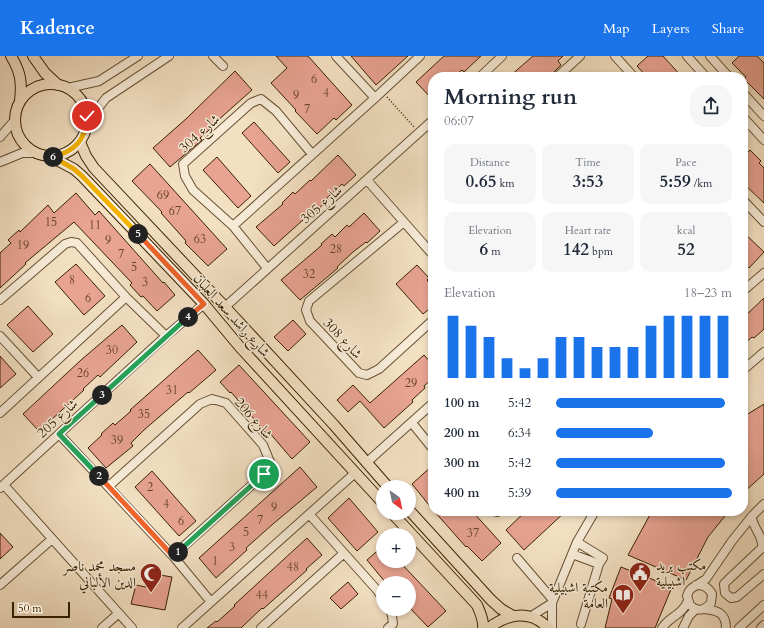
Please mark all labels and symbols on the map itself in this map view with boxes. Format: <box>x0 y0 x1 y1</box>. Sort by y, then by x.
house number: 6 <box>311 71 317 87</box>
house number: 4 <box>323 85 329 101</box>
house number: 9 <box>293 87 299 103</box>
pin <box>70 99 104 133</box>
house number: 7 <box>304 101 310 117</box>
street label: شارع 304 <box>175 110 225 159</box>
pin: 6 <box>43 147 63 167</box>
street label: شارع 305 <box>296 181 348 229</box>
house number: 69 <box>157 187 169 203</box>
house number: 67 <box>169 203 181 219</box>
house number: 15 <box>45 214 57 230</box>
house number: 11 <box>89 217 101 233</box>
pin: 5 <box>128 224 148 244</box>
house number: 63 <box>194 231 206 247</box>
house number: 9 <box>105 232 111 248</box>
house number: 19 <box>17 237 29 253</box>
house number: 28 <box>330 241 342 257</box>
house number: 7 <box>118 246 124 262</box>
house number: 5 <box>131 259 137 275</box>
house number: 32 <box>303 266 315 282</box>
street label: شارع راشد سعد العلبان <box>187 269 274 363</box>
house number: 8 <box>69 272 75 288</box>
house number: 3 <box>142 274 148 290</box>
house number: 6 <box>85 290 91 306</box>
pin: 4 <box>178 307 198 327</box>
street label: شارع 308 <box>317 314 367 364</box>
house number: 30 <box>106 342 118 358</box>
house number: 26 <box>77 365 89 381</box>
house number: 29 <box>405 375 417 391</box>
house number: 31 <box>166 382 178 398</box>
pin: 3 <box>92 385 112 405</box>
street label: شارع 206 <box>229 393 277 445</box>
street label: شارع 205 <box>33 394 83 444</box>
house number: 35 <box>138 406 150 422</box>
house number: 39 <box>111 432 123 448</box>
pin <box>247 457 281 491</box>
pin: 2 <box>89 466 109 486</box>
house number: 2 <box>147 479 153 495</box>
north arrow <box>376 480 416 520</box>
house number: 4 <box>163 496 169 512</box>
house number: 9 <box>271 499 277 515</box>
house number: 7 <box>257 512 263 528</box>
house number: 6 <box>178 513 184 529</box>
house number: 5 <box>243 524 249 540</box>
house number: 37 <box>467 525 479 541</box>
house number: 3 <box>229 539 235 555</box>
pin: 1 <box>168 542 188 562</box>
house number: 1 <box>212 553 218 569</box>
place label: مكتب بريد اشبيلية <box>656 556 706 591</box>
place label: مسجد محمد ناصر الدين الألباني <box>61 557 136 594</box>
house number: 48 <box>287 559 299 575</box>
public building icon: مكتب بريد اشبيلية <box>627 560 653 593</box>
mosque icon: مسجد محمد ناصر الدين الألباني <box>138 561 164 594</box>
place label: مكتبة اشبيلية العامة <box>549 578 608 613</box>
library icon: مكتبة اشبيلية العامة <box>610 582 636 615</box>
house number: 44 <box>256 587 268 603</box>
scale bar <box>12 600 70 619</box>

